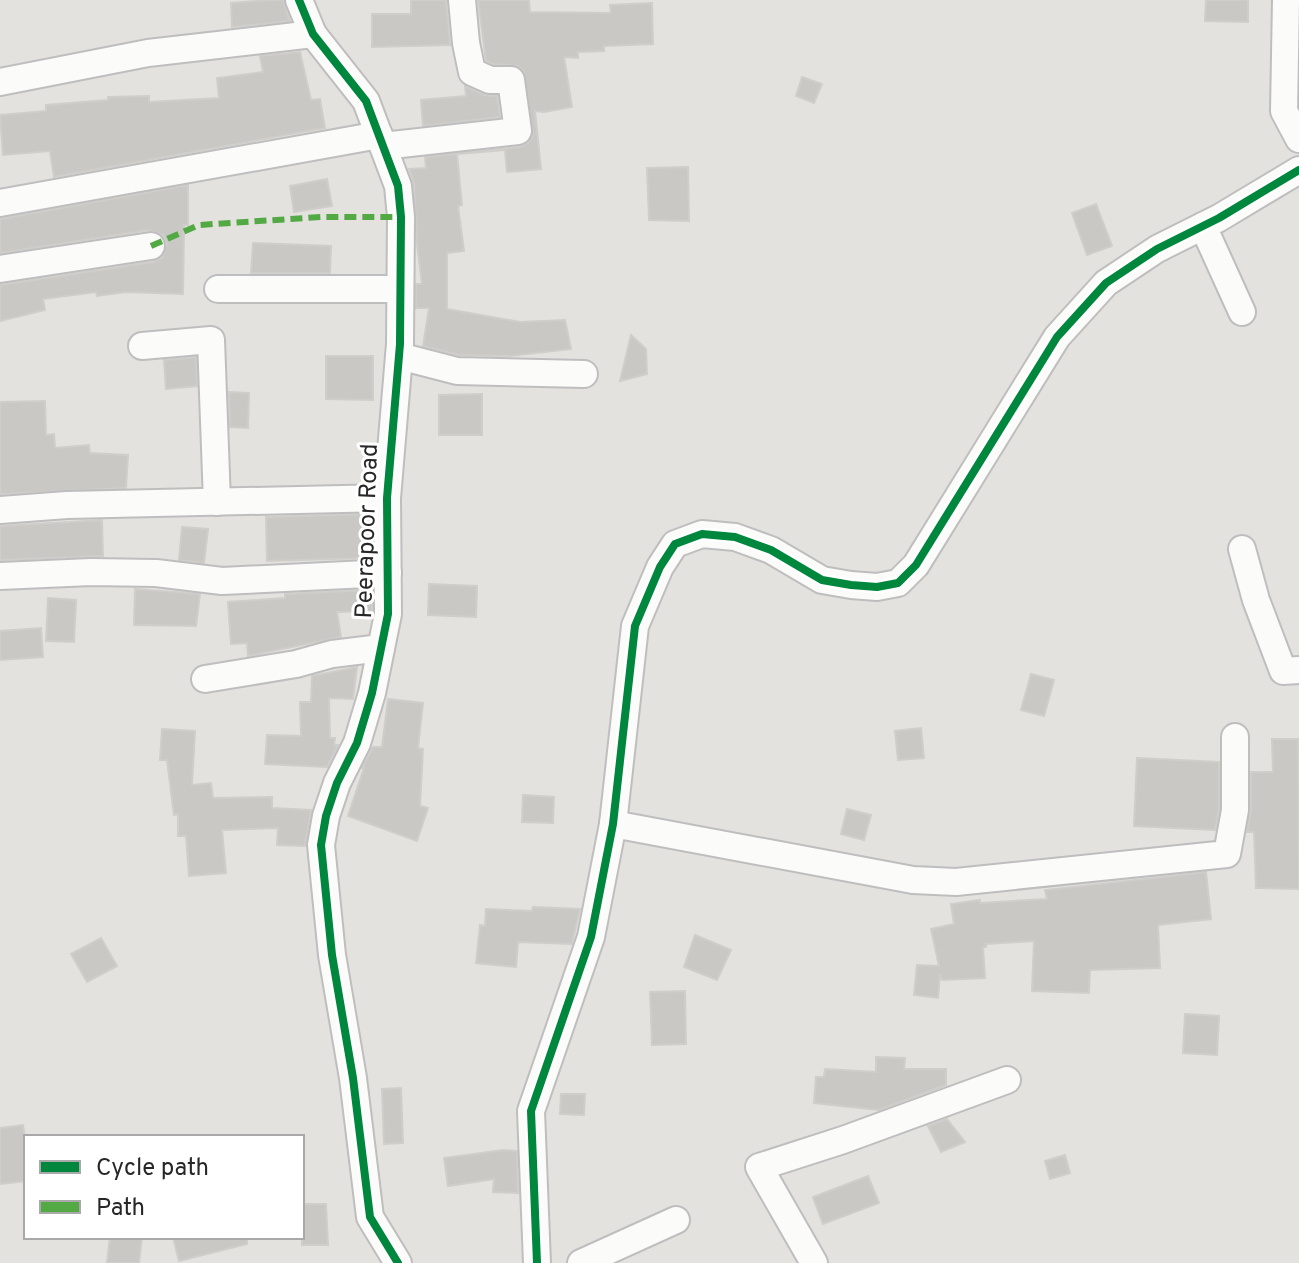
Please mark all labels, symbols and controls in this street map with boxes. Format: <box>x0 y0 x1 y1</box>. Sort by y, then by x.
street label: Peerapoor Road <box>350 443 386 619</box>
legend <box>24 1135 304 1239</box>
text: Cycle path <box>96 1154 209 1184</box>
text: Path <box>96 1194 145 1224</box>

